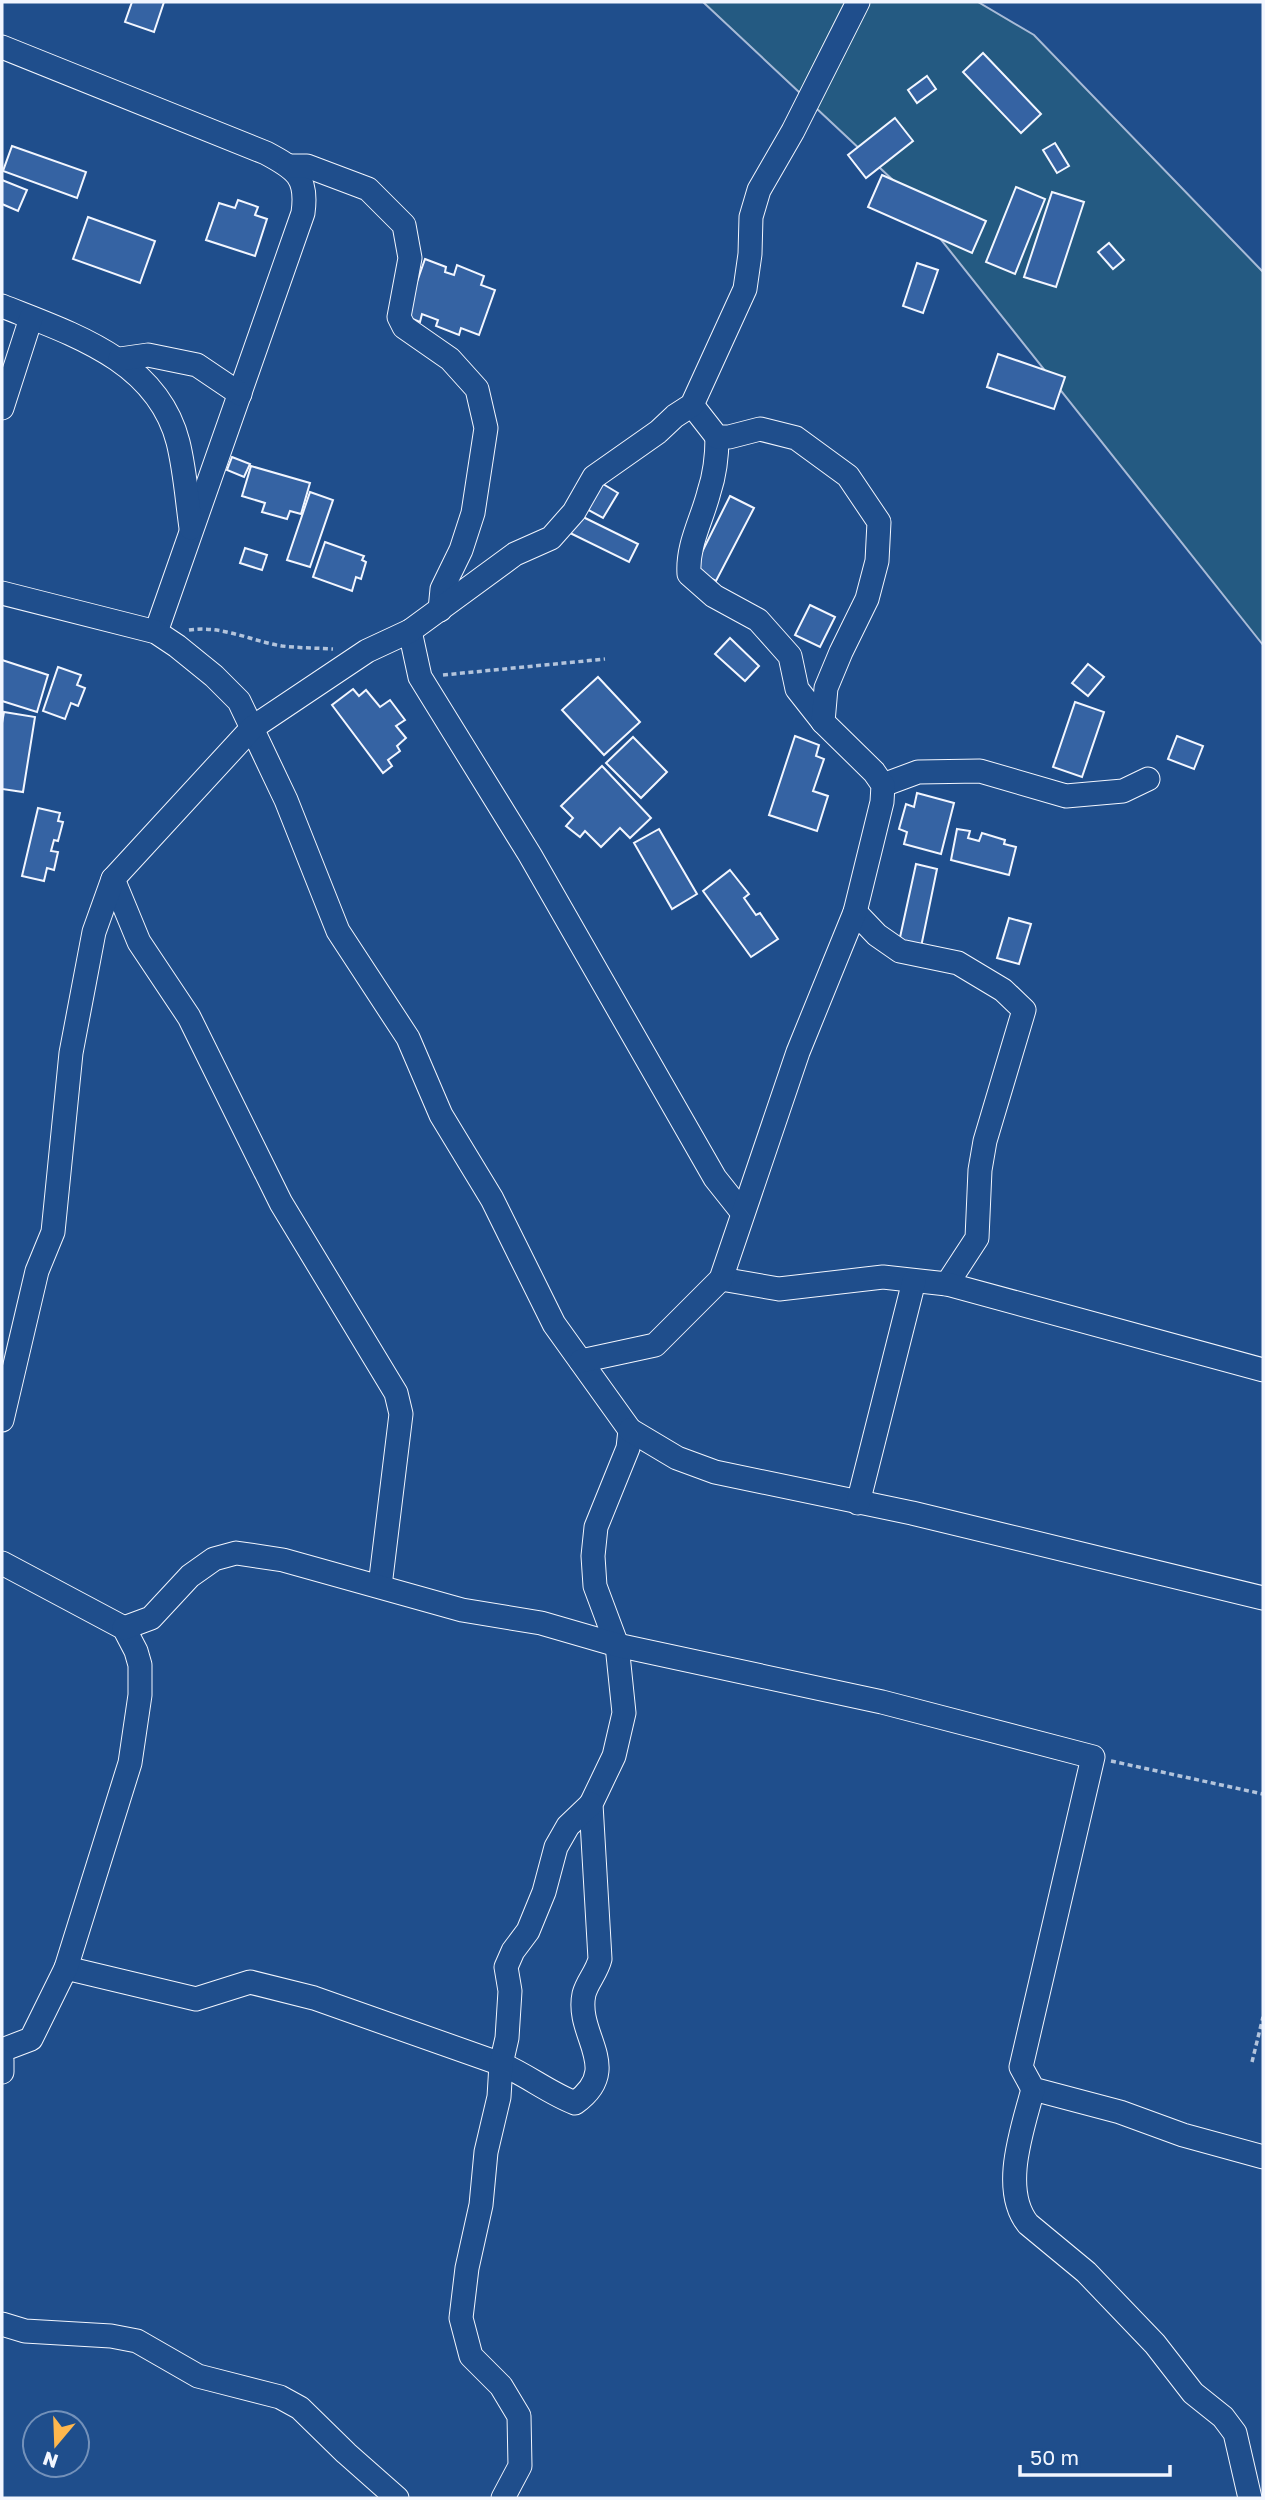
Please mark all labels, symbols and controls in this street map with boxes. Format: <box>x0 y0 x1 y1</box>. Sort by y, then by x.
north arrow <box>21 2409 91 2479</box>
scale bar <box>1020 2434 1170 2478</box>
text: 50 m <box>1030 2444 1079 2470</box>
text: N <box>40 2447 61 2474</box>

